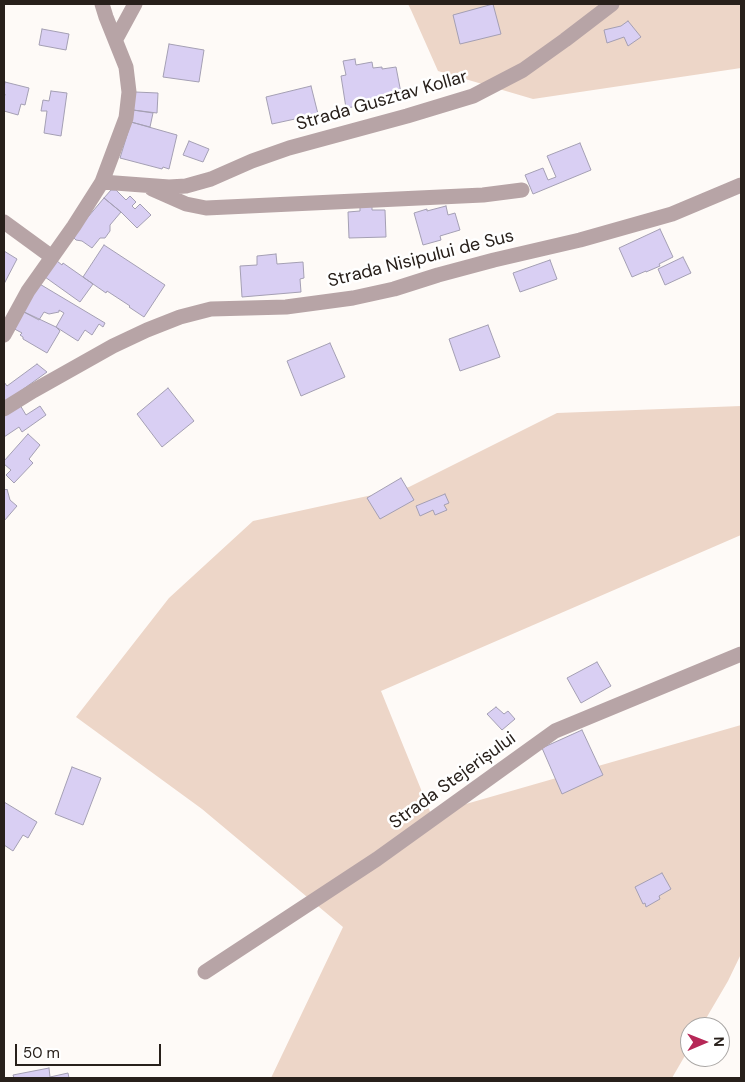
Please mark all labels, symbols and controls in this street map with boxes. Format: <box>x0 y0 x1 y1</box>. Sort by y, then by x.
street label: Strada Gusztav Kollar <box>294 66 470 136</box>
street label: Strada Nisipului de Sus <box>326 225 516 293</box>
street label: Strada Stejerișului <box>386 728 520 834</box>
north arrow <box>680 1017 730 1067</box>
scale bar <box>18 1034 164 1066</box>
text: N <box>710 1036 728 1047</box>
text: 50 m <box>23 1043 60 1063</box>

